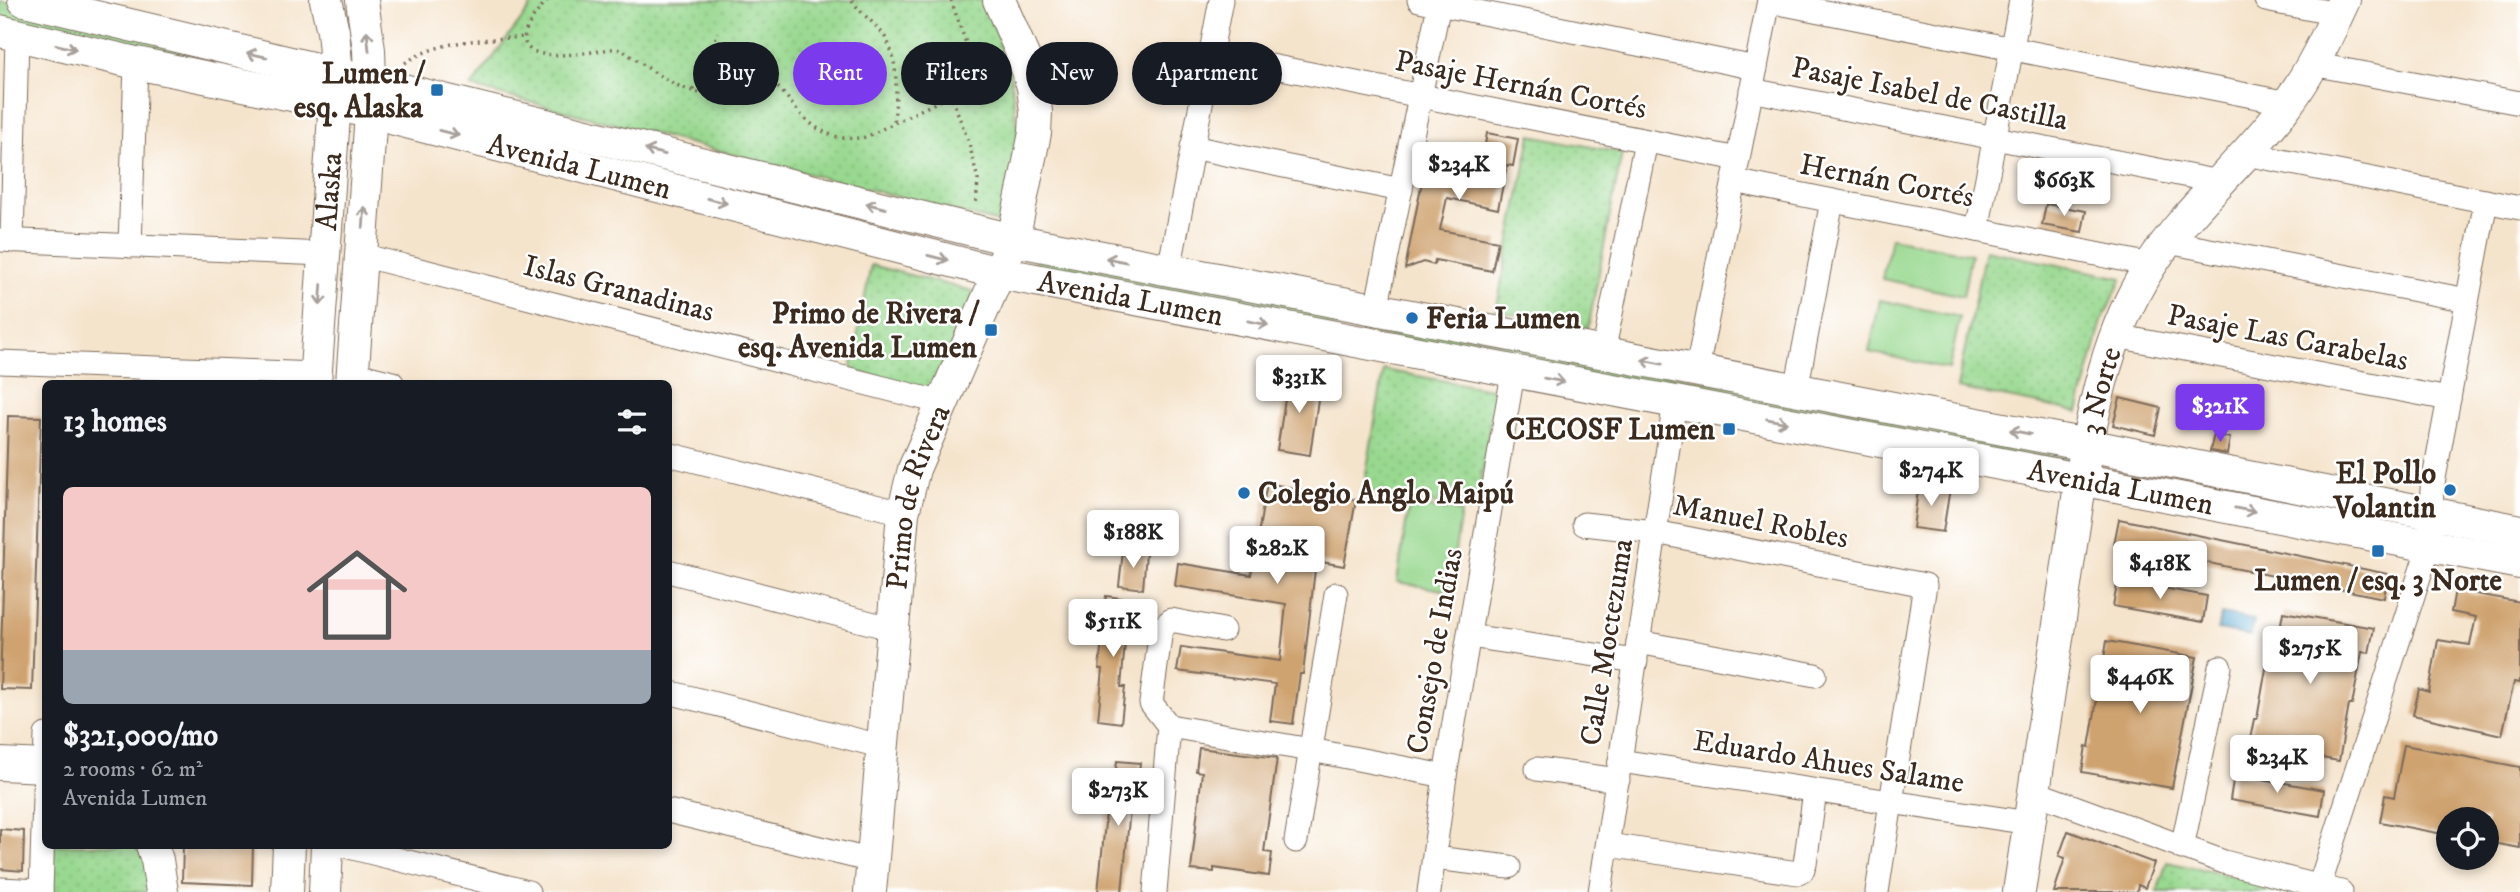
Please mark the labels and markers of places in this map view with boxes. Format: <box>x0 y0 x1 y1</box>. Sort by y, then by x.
place label: Lumen / esq. Alaska <box>294 56 426 127</box>
marker: Lumen / esq. Alaska <box>429 82 445 98</box>
pin: $234K <box>1410 142 1508 202</box>
pin: $663K <box>2015 158 2113 218</box>
place label: Primo de Rivera / esq. Avenida Lumen <box>738 296 980 367</box>
place label: Feria Lumen <box>1426 301 1581 338</box>
marker: Feria Lumen <box>1404 310 1420 326</box>
marker: Primo de Rivera / esq. Avenida Lumen <box>983 322 999 338</box>
pin: $331K <box>1250 356 1348 415</box>
pin: $321K <box>2171 384 2269 444</box>
place label: CECOSF Lumen <box>1505 412 1715 449</box>
marker: CECOSF Lumen <box>1721 421 1737 437</box>
pin: $274K <box>1882 448 1980 508</box>
place label: El Pollo Volantin <box>2333 456 2436 527</box>
place label: Colegio Anglo Maipú <box>1258 476 1514 513</box>
marker: El Pollo Volantin <box>2442 482 2458 498</box>
marker: Colegio Anglo Maipú <box>1236 485 1252 501</box>
pin: $188K <box>1084 510 1182 570</box>
pin: $282K <box>1228 526 1326 586</box>
pin: $418K <box>2111 542 2209 601</box>
marker: Lumen / esq. 3 Norte <box>2370 543 2386 559</box>
place label: Lumen / esq. 3 Norte <box>2254 563 2502 600</box>
pin: $511K <box>1064 600 1162 659</box>
pin: $275K <box>2261 626 2359 686</box>
pin: $446K <box>2091 656 2189 715</box>
pin: $234K <box>2228 736 2326 795</box>
pin: $273K <box>1069 768 1167 828</box>

